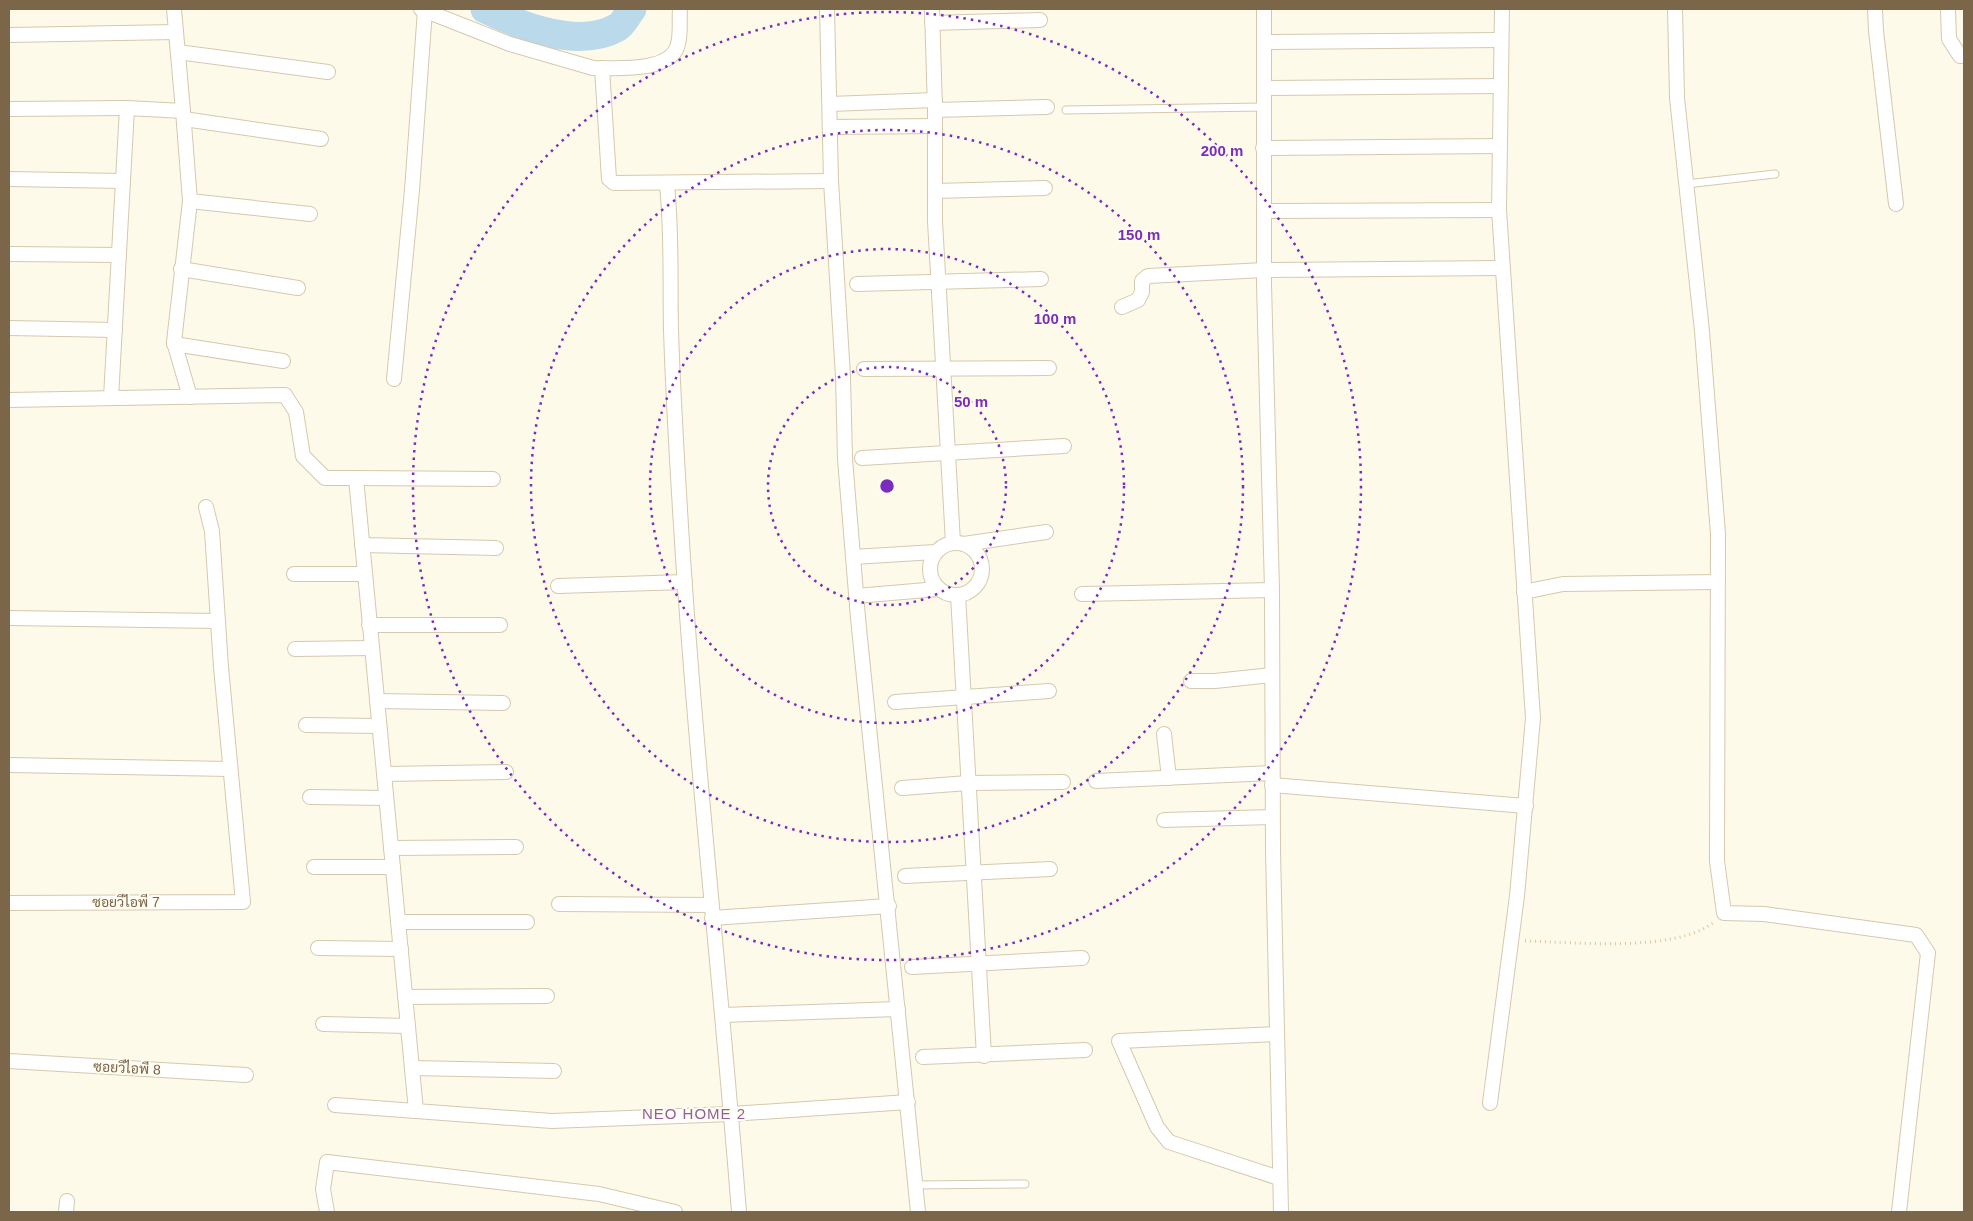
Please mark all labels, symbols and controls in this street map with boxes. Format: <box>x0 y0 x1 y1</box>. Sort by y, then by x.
text: 200 m <box>1201 142 1243 159</box>
text: 150 m <box>1118 226 1160 243</box>
text: 100 m <box>1034 310 1076 327</box>
text: 50 m <box>954 393 988 410</box>
centre of rings <box>878 477 896 495</box>
street label: ซอยวีไอพี 7 <box>92 893 160 910</box>
street label: ซอยวีไอพี 8 <box>93 1057 161 1078</box>
district label: NEO HOME 2 <box>642 1105 746 1122</box>

